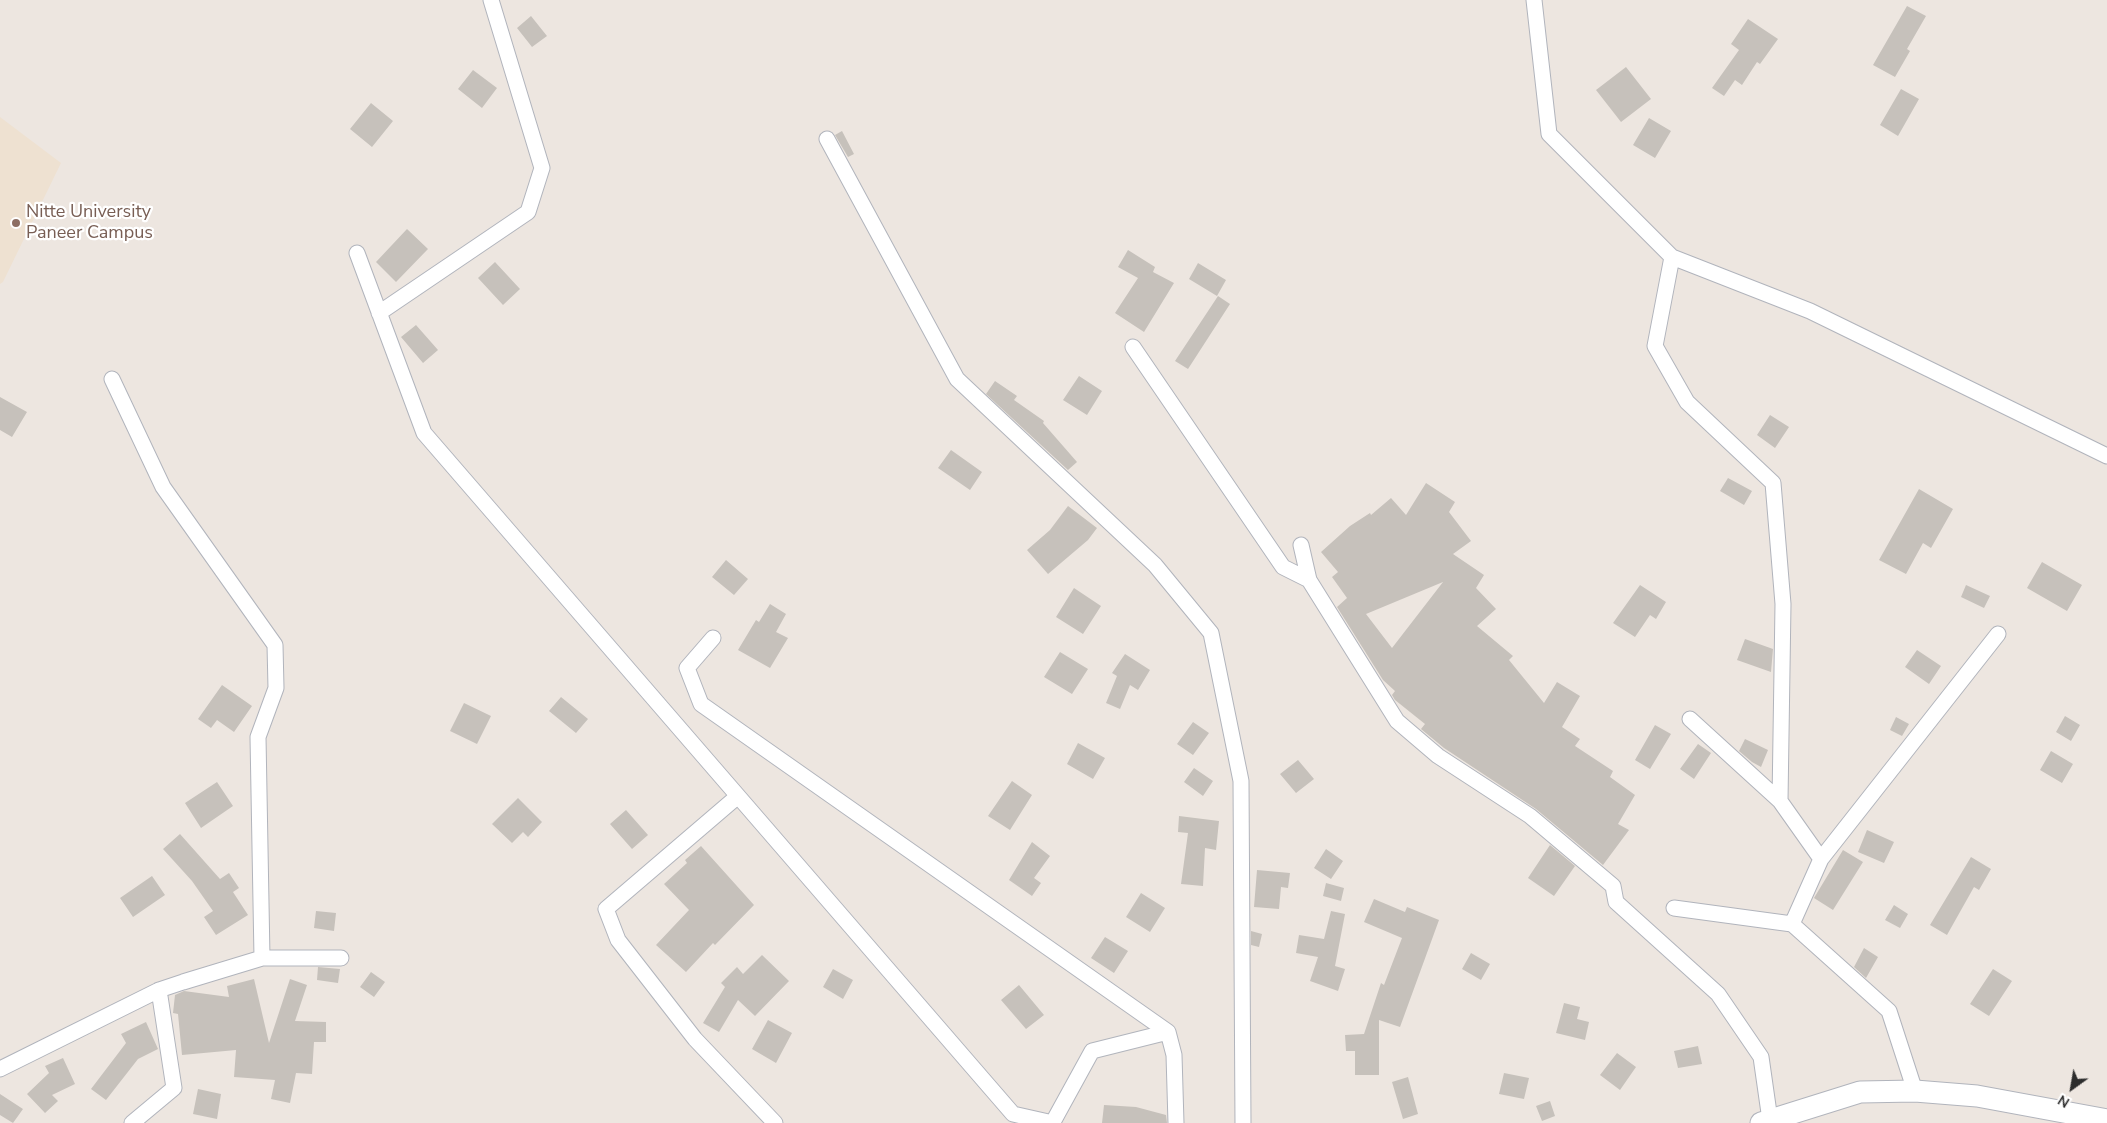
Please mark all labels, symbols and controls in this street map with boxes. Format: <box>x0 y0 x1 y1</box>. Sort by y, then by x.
place label: Nitte University Paneer Campus <box>26 202 153 244</box>
marker: Nitte University Paneer Campus <box>10 217 22 229</box>
north arrow <box>2047 1063 2097 1113</box>
text: N <box>2054 1090 2073 1112</box>

